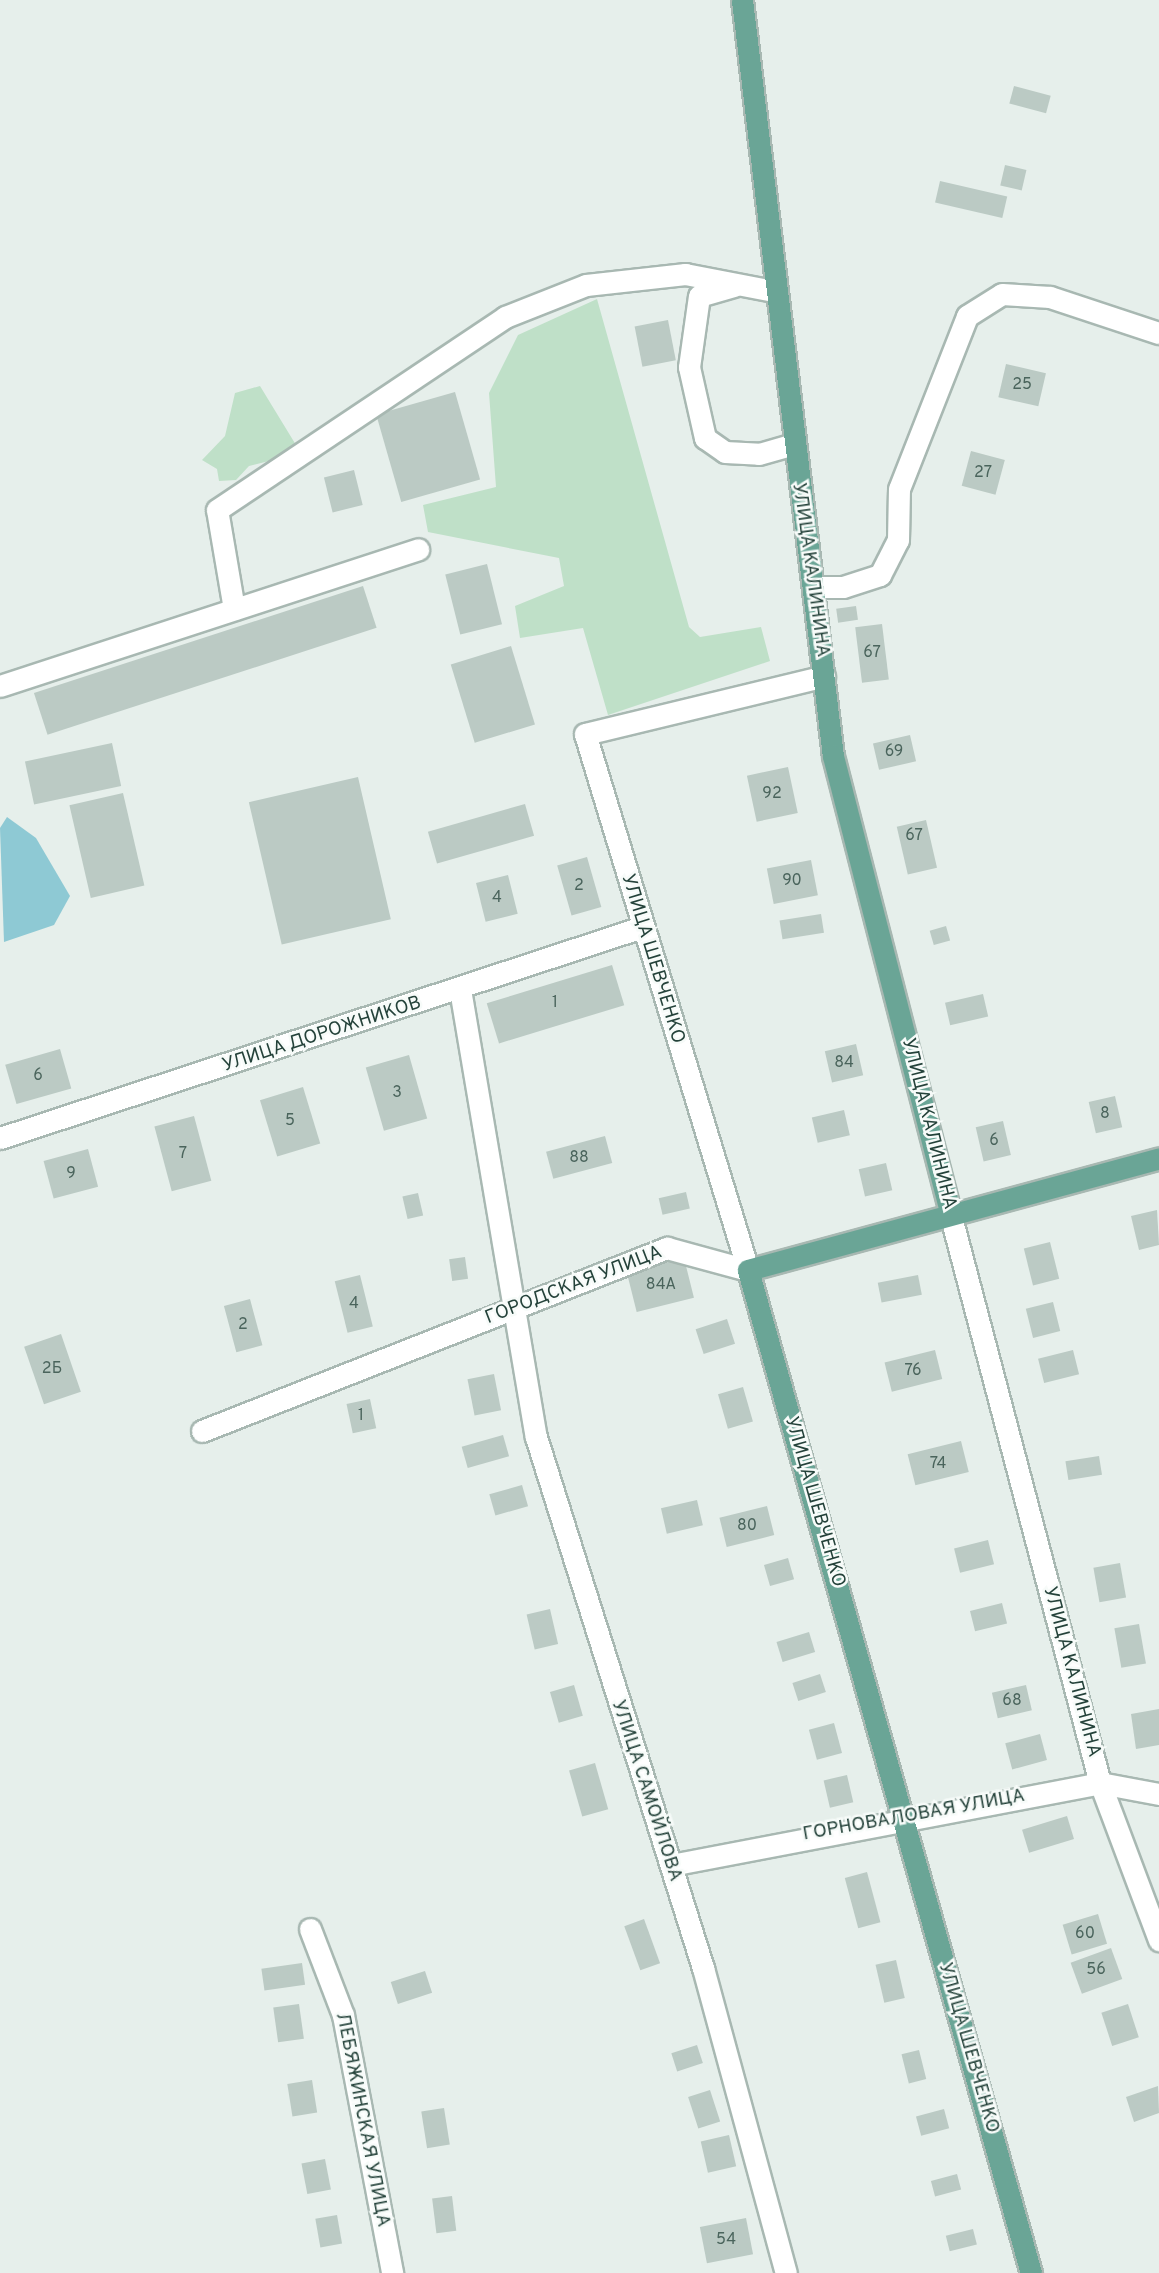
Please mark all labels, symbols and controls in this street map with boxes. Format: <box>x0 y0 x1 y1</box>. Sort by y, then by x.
house number: 25 <box>1012 375 1032 395</box>
house number: 27 <box>974 463 992 483</box>
street label: УЛИЦА КАЛИНИНА <box>786 481 834 659</box>
house number: 67 <box>863 643 881 663</box>
house number: 69 <box>885 742 903 762</box>
house number: 92 <box>762 784 782 804</box>
house number: 67 <box>905 826 923 846</box>
street label: УЛИЦА ШЕВЧЕНКО <box>615 871 689 1047</box>
house number: 90 <box>782 871 802 891</box>
house number: 2 <box>574 876 584 896</box>
house number: 4 <box>492 888 502 908</box>
street label: УЛИЦА ДОРОЖНИКОВ <box>219 992 425 1078</box>
house number: 1 <box>552 993 558 1013</box>
street label: УЛИЦА КАЛИНИНА <box>896 1036 960 1212</box>
house number: 84 <box>834 1053 854 1073</box>
house number: 6 <box>33 1066 43 1086</box>
house number: 3 <box>392 1083 402 1103</box>
house number: 8 <box>1100 1104 1110 1124</box>
house number: 5 <box>285 1111 295 1131</box>
house number: 6 <box>989 1131 999 1151</box>
house number: 7 <box>179 1144 187 1164</box>
house number: 88 <box>569 1148 589 1168</box>
house number: 9 <box>66 1164 76 1184</box>
street label: ГОРОДСКАЯ УЛИЦА <box>482 1242 666 1330</box>
house number: 84А <box>646 1275 676 1295</box>
house number: 4 <box>349 1294 359 1314</box>
house number: 2 <box>238 1315 248 1335</box>
house number: 2Б <box>42 1359 62 1379</box>
house number: 76 <box>904 1361 922 1381</box>
house number: 1 <box>358 1406 364 1426</box>
street label: УЛИЦА ШЕВЧЕНКО <box>779 1414 849 1590</box>
house number: 74 <box>930 1454 946 1474</box>
house number: 80 <box>737 1516 757 1536</box>
street label: УЛИЦА КАЛИНИНА <box>1037 1584 1105 1760</box>
house number: 68 <box>1002 1691 1022 1711</box>
street label: УЛИЦА САМОЙЛОВА <box>606 1697 686 1885</box>
street label: ГОРНОВАЛОВАЯ УЛИЦА <box>801 1785 1027 1847</box>
house number: 60 <box>1075 1924 1095 1944</box>
street label: УЛИЦА ШЕВЧЕНКО <box>933 1960 1003 2136</box>
house number: 56 <box>1086 1960 1106 1980</box>
street label: ЛЕБЯЖИНСКАЯ УЛИЦА <box>330 2011 394 2229</box>
house number: 54 <box>716 2230 736 2250</box>

